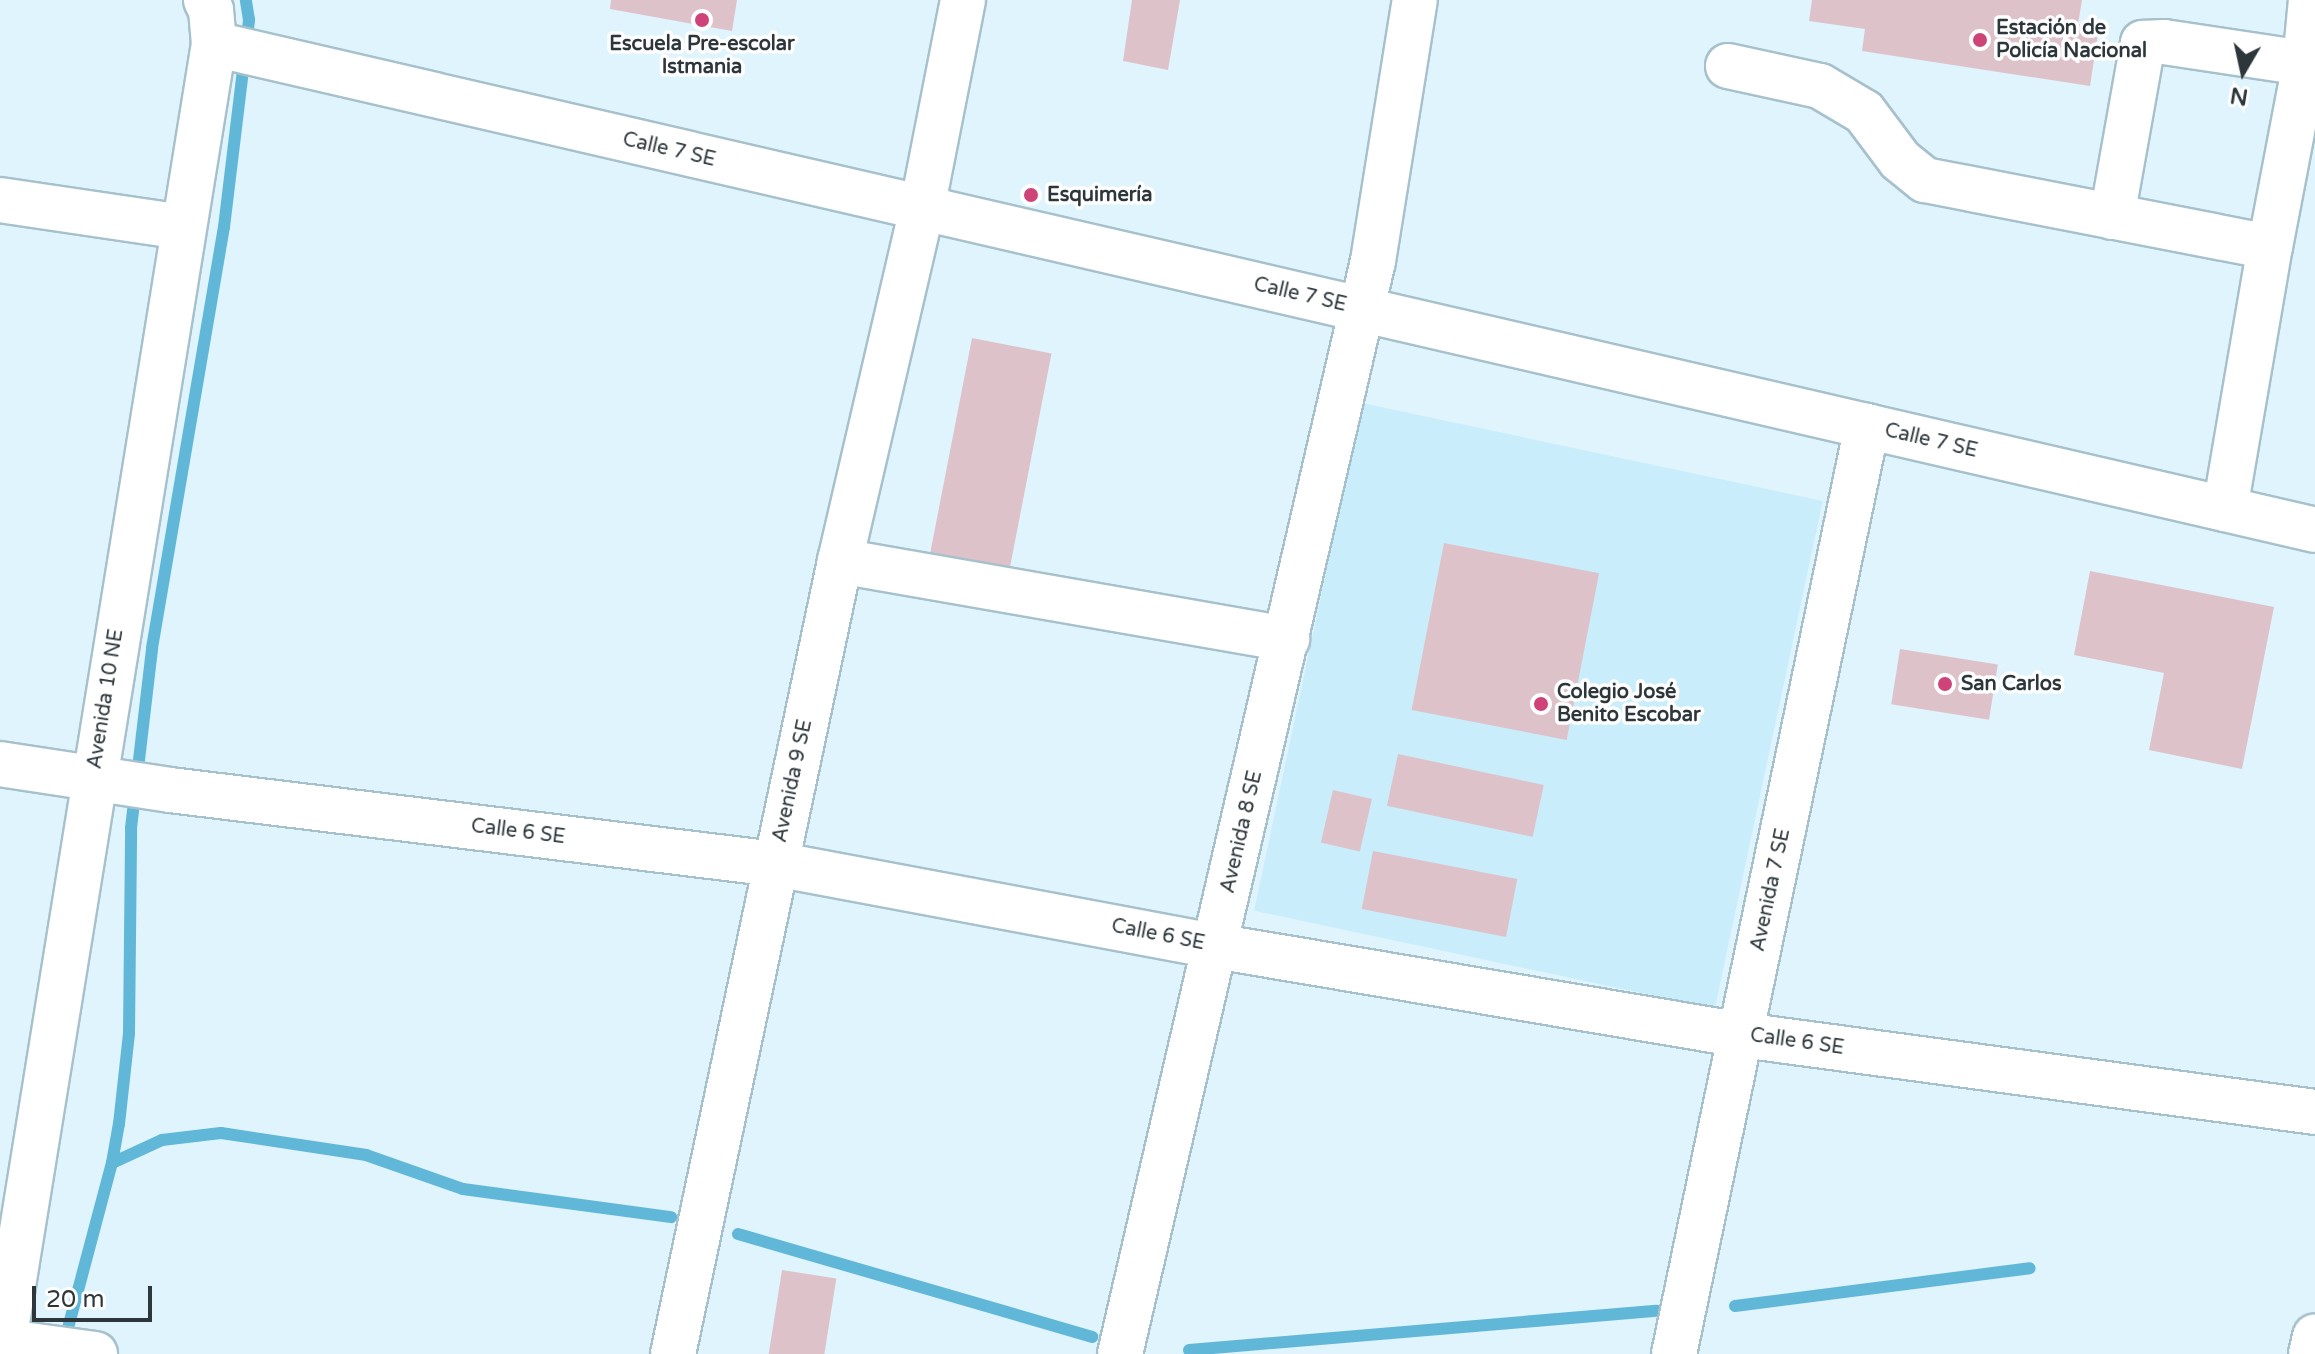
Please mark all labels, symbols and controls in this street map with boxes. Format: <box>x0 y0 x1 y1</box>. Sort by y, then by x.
marker: Escuela Pre-escolar Istmania <box>693 11 711 29</box>
place label: Estación de Policía Nacional <box>1996 16 2147 63</box>
marker: Estación de Policía Nacional <box>1971 31 1989 49</box>
place label: Escuela Pre-escolar Istmania <box>609 32 795 79</box>
north arrow <box>2203 32 2283 112</box>
text: N <box>2228 81 2250 110</box>
street label: Calle 7 SE <box>620 128 718 172</box>
place label: Esquimería <box>1047 183 1153 207</box>
marker: Esquimería <box>1022 186 1040 204</box>
street label: Calle 7 SE <box>1251 273 1349 317</box>
street label: Calle 7 SE <box>1882 419 1980 463</box>
street label: Avenida 10 NE <box>83 627 129 771</box>
place label: San Carlos <box>1961 672 2061 696</box>
marker: San Carlos <box>1936 675 1954 693</box>
place label: Colegio José Benito Escobar <box>1557 680 1701 727</box>
marker: Colegio José Benito Escobar <box>1532 695 1550 713</box>
street label: Avenida 9 SE <box>768 717 818 845</box>
street label: Avenida 8 SE <box>1216 768 1268 896</box>
street label: Calle 6 SE <box>470 814 566 850</box>
street label: Avenida 7 SE <box>1746 826 1796 954</box>
street label: Calle 6 SE <box>1109 914 1207 956</box>
street label: Calle 6 SE <box>1749 1024 1845 1060</box>
scale bar <box>36 1270 156 1320</box>
text: 20 m <box>46 1285 104 1314</box>

